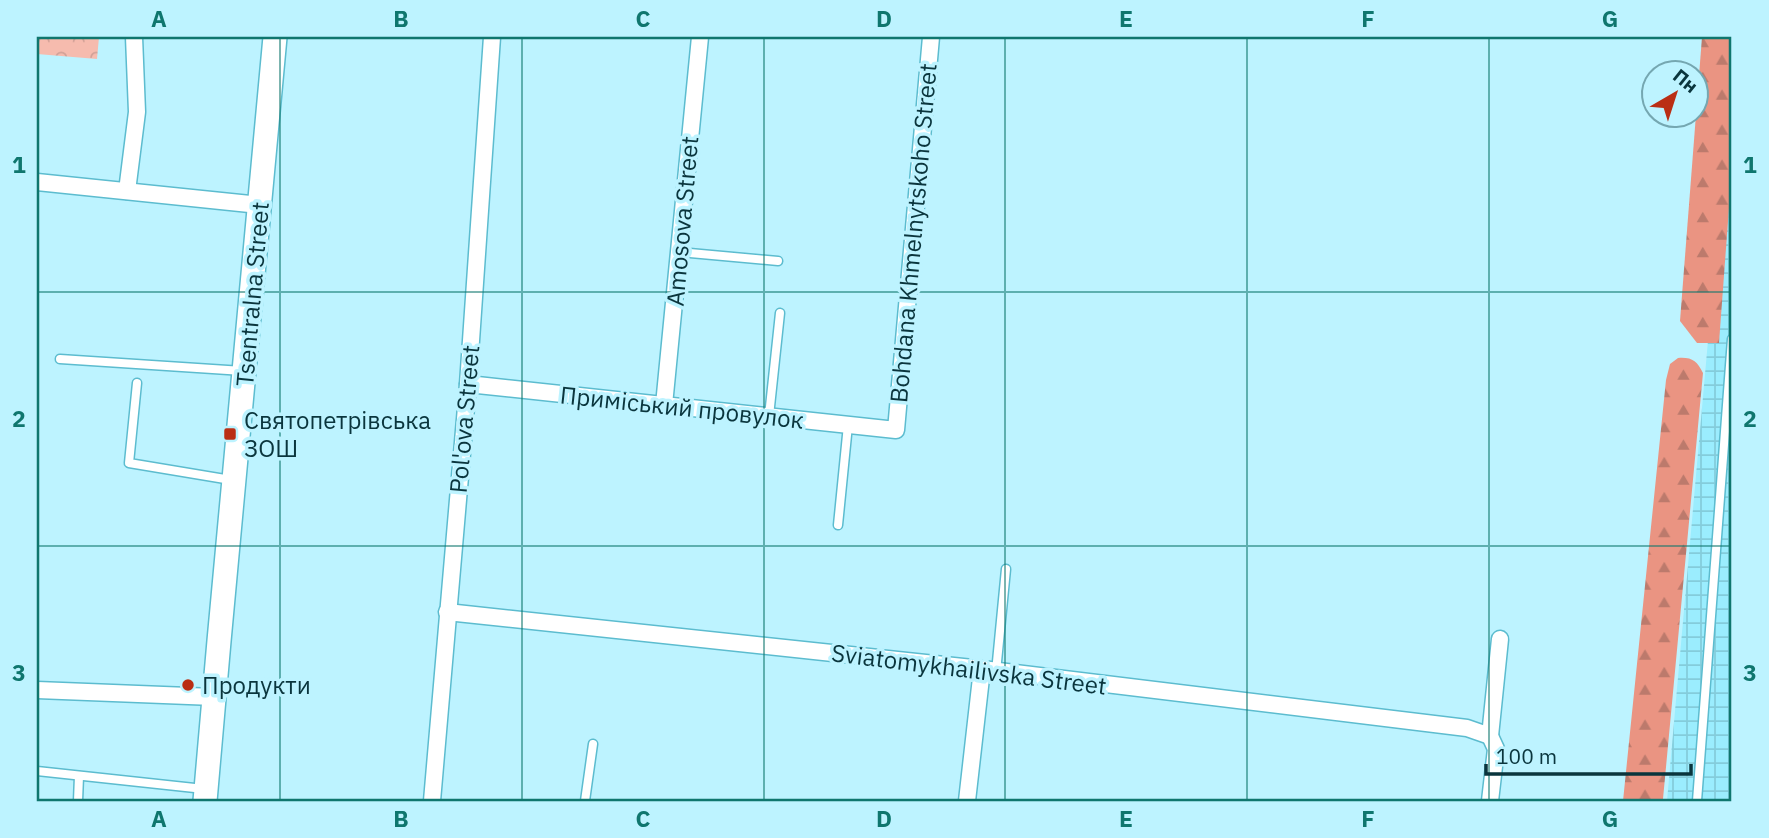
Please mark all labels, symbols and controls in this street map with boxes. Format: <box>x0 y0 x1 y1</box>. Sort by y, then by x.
text: A <box>151 3 167 33</box>
text: B <box>393 3 409 33</box>
text: C <box>636 3 651 33</box>
text: D <box>876 3 892 33</box>
text: E <box>1119 3 1133 33</box>
text: F <box>1361 3 1375 33</box>
text: G <box>1602 3 1618 33</box>
north arrow <box>1640 60 1710 130</box>
street label: Bohdana Khmelnytskoho Street <box>882 62 944 404</box>
text: Пн <box>1668 64 1703 98</box>
street label: Amosova Street <box>659 135 705 307</box>
text: 1 <box>12 149 26 179</box>
text: 1 <box>1743 149 1757 179</box>
street label: Tsentralna Street <box>228 200 276 388</box>
street label: Pol'ova Street <box>442 344 486 494</box>
street label: Приміський провулок <box>558 378 806 436</box>
text: 2 <box>12 403 26 433</box>
text: 2 <box>1743 403 1757 433</box>
place label: Святопетрівська ЗОШ <box>244 404 431 464</box>
marker: Святопетрівська ЗОШ <box>222 426 238 442</box>
street label: Sviatomykhailivska Street <box>830 636 1108 702</box>
text: 3 <box>12 657 26 687</box>
text: 3 <box>1743 657 1757 687</box>
place label: Продукти <box>202 669 311 701</box>
marker: Продукти <box>180 677 196 693</box>
scale bar <box>1486 733 1690 777</box>
text: 100 m <box>1496 742 1557 770</box>
text: A <box>151 803 167 833</box>
text: B <box>393 803 409 833</box>
text: C <box>636 803 651 833</box>
text: D <box>876 803 892 833</box>
text: E <box>1119 803 1133 833</box>
text: F <box>1361 803 1375 833</box>
text: G <box>1602 803 1618 833</box>

